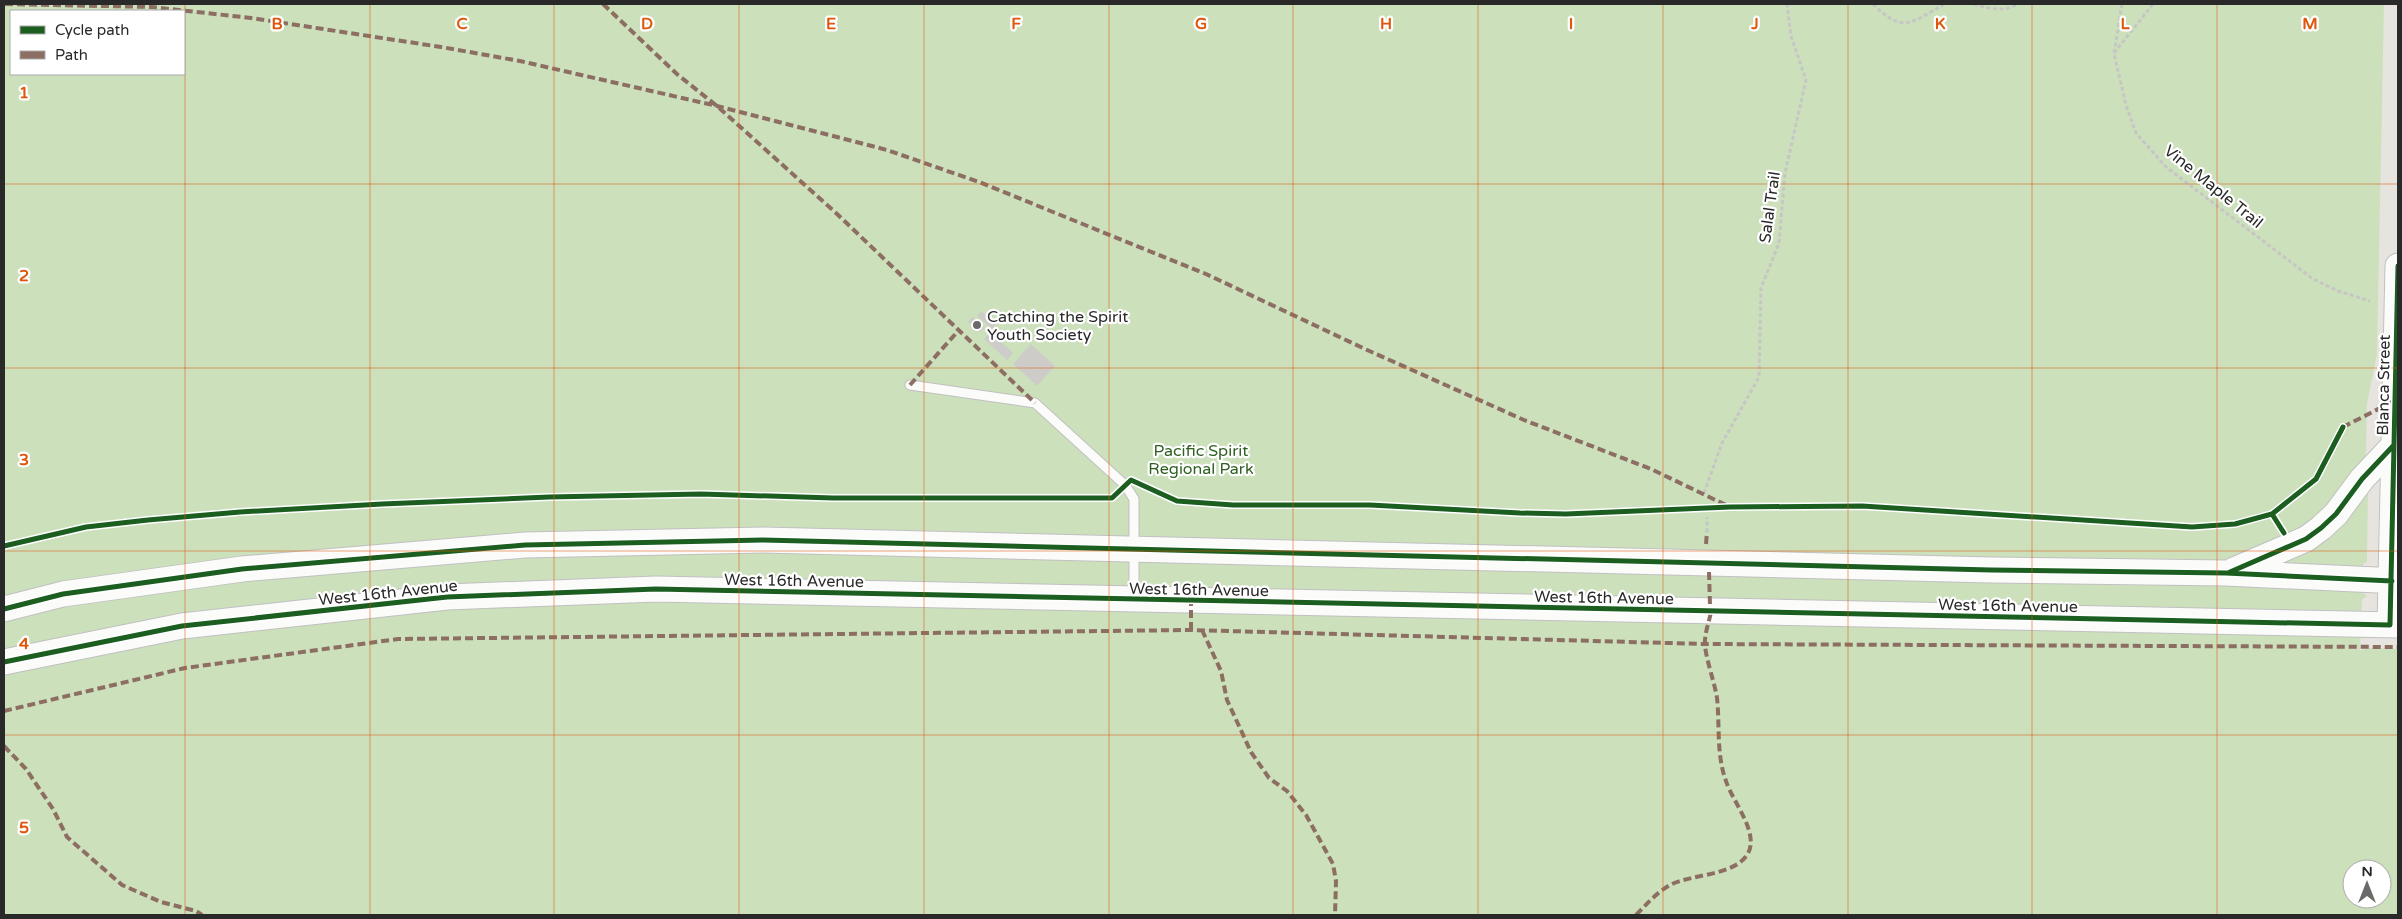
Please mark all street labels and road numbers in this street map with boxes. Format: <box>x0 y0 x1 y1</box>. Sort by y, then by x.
street label: Vine Maple Trail <box>2160 141 2267 233</box>
street label: Salal Trail <box>1755 170 1785 244</box>
street label: Blanca Street <box>2373 334 2395 436</box>
street label: West 16th Avenue <box>724 570 864 592</box>
street label: West 16th Avenue <box>318 576 459 610</box>
street label: West 16th Avenue <box>1129 579 1269 601</box>
street label: West 16th Avenue <box>1534 587 1674 609</box>
street label: West 16th Avenue <box>1938 595 2078 617</box>

